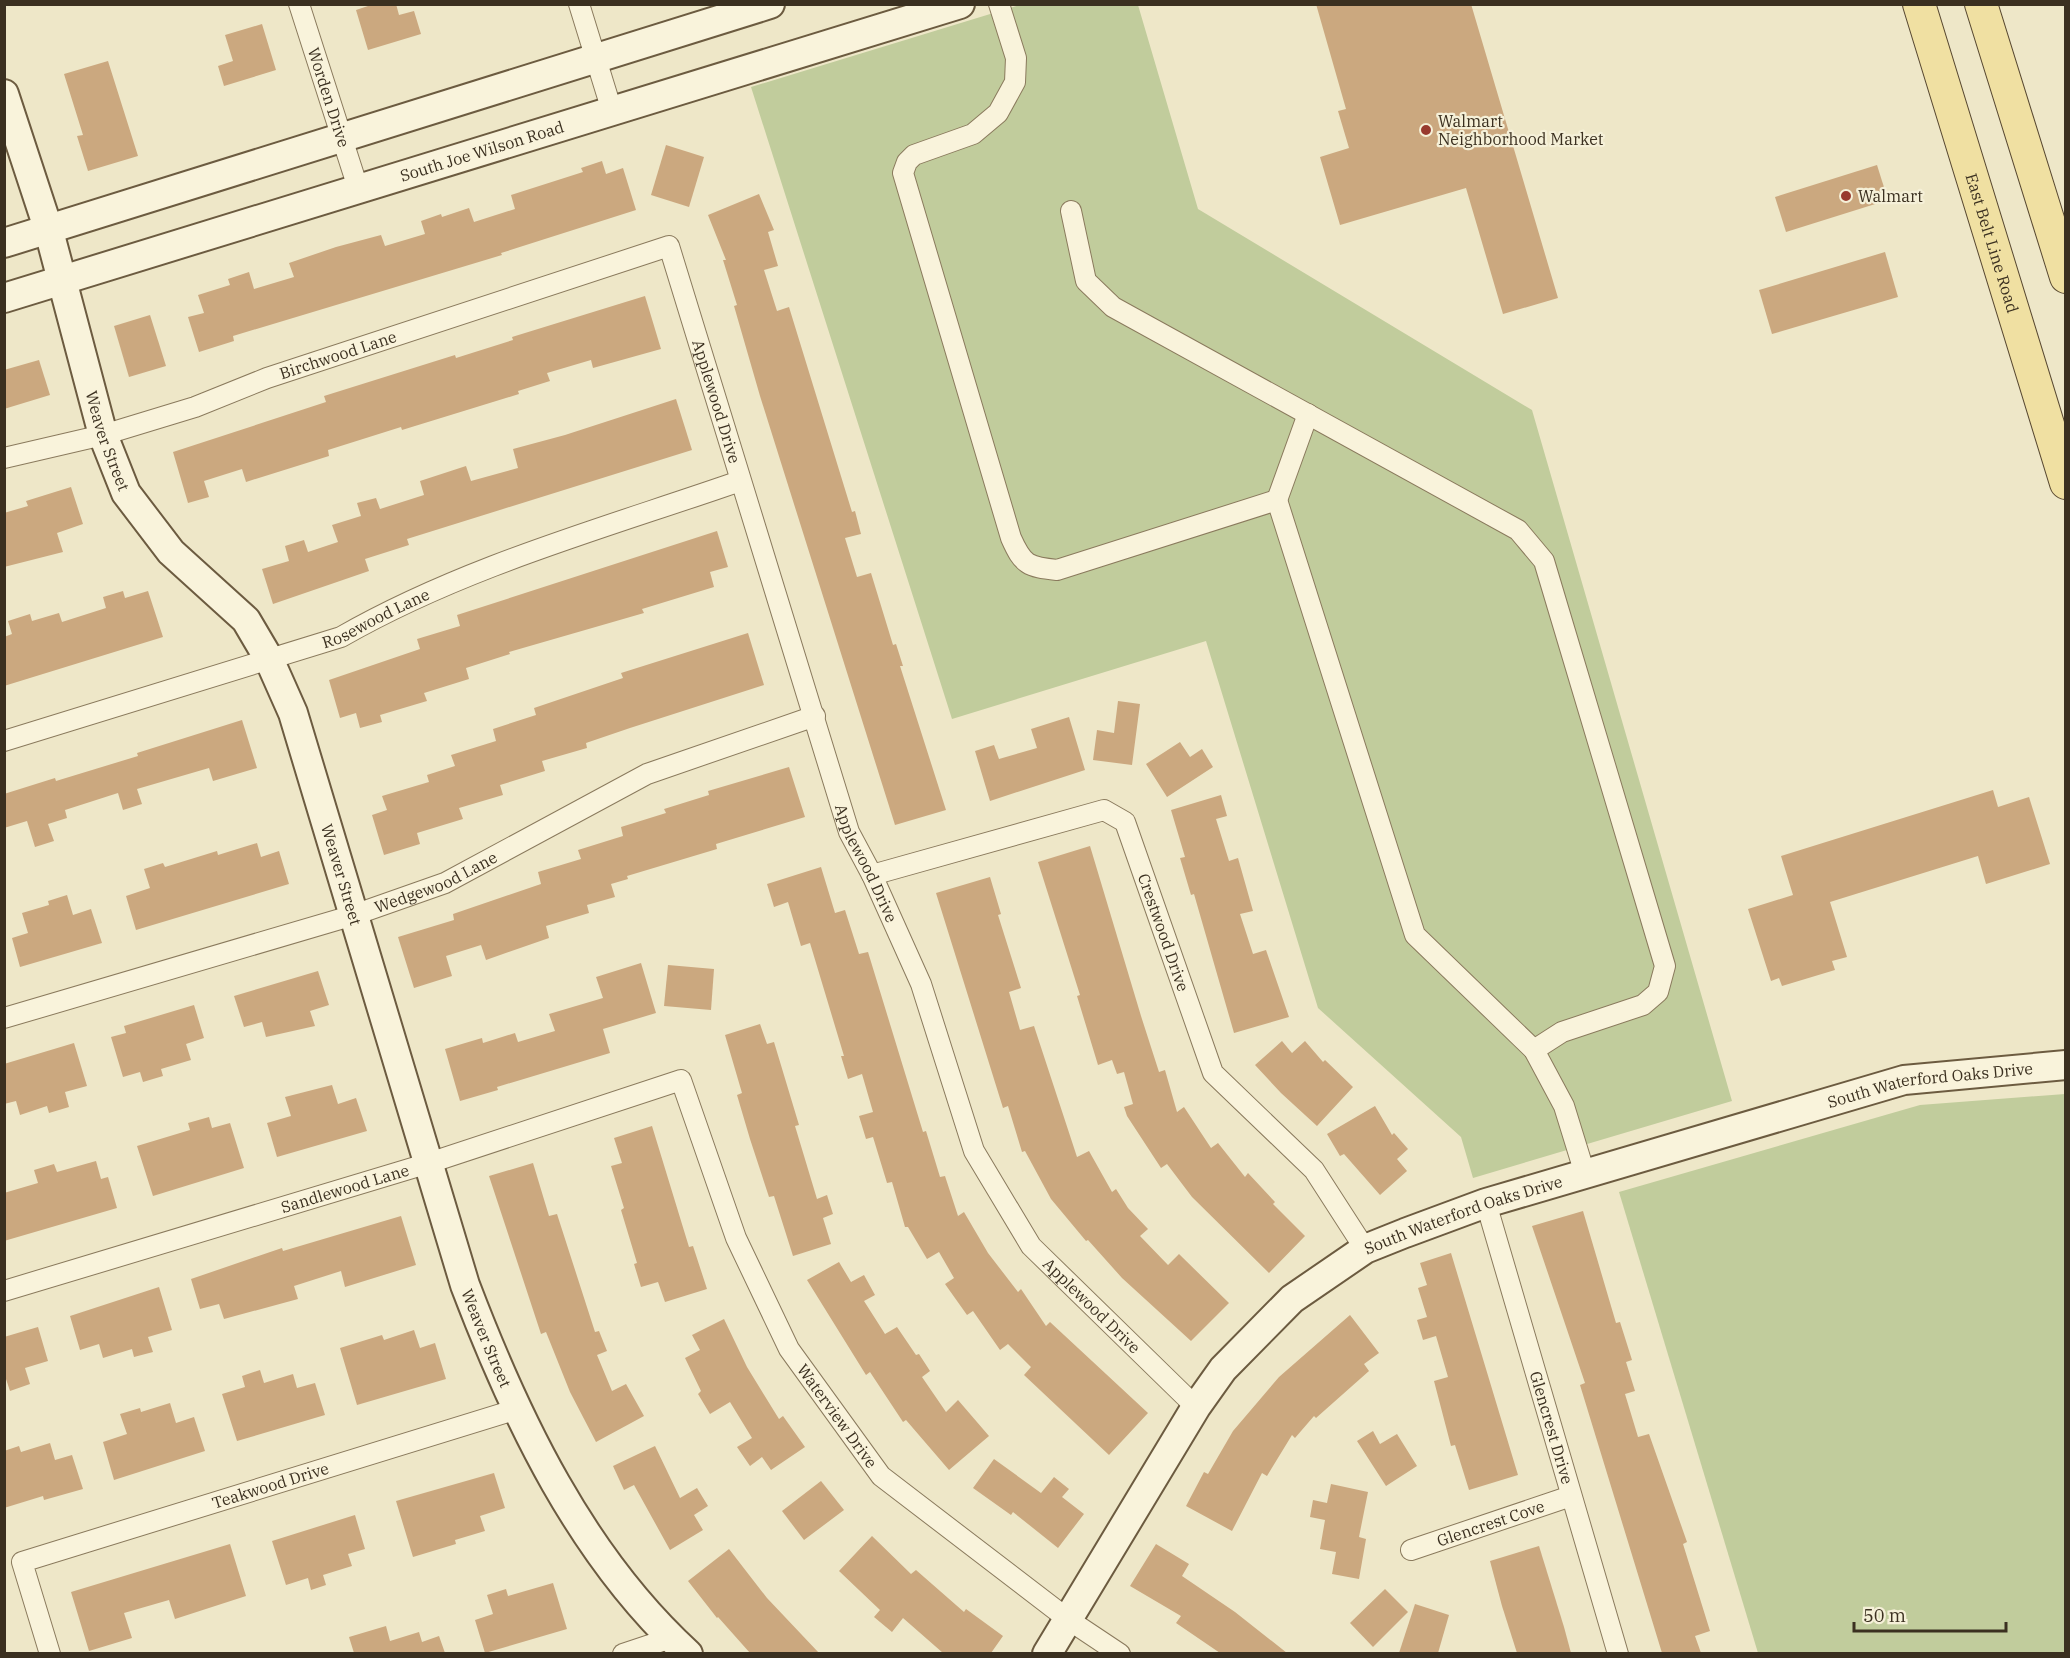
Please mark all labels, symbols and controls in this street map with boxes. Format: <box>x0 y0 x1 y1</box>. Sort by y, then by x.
street label: Worden Drive <box>304 45 354 150</box>
place label: Walmart Neighborhood Market <box>1438 111 1604 149</box>
street label: South Joe Wilson Road <box>398 116 567 186</box>
marker: Walmart Neighborhood Market <box>1419 123 1433 137</box>
street label: East Belt Line Road <box>1962 171 2023 315</box>
place label: Walmart <box>1858 186 1923 206</box>
marker: Walmart <box>1839 189 1853 203</box>
street label: Birchwood Lane <box>277 326 399 383</box>
street label: Applewood Drive <box>688 337 745 466</box>
street label: Weaver Street <box>82 388 134 494</box>
street label: Rosewood Lane <box>320 584 432 652</box>
street label: Applewood Drive <box>831 802 902 926</box>
street label: Weaver Street <box>317 821 366 928</box>
street label: Wedgewood Lane <box>372 847 500 917</box>
street label: Crestwood Drive <box>1134 871 1194 994</box>
street label: South Waterford Oaks Drive <box>1825 1058 2034 1112</box>
street label: Sandlewood Lane <box>278 1160 411 1217</box>
street label: South Waterford Oaks Drive <box>1361 1171 1565 1258</box>
street label: Applewood Drive <box>1039 1253 1145 1357</box>
street label: Weaver Street <box>457 1286 516 1391</box>
street label: Waterview Drive <box>793 1360 882 1472</box>
street label: Glencrest Drive <box>1526 1369 1578 1486</box>
street label: Teakwood Drive <box>209 1458 331 1513</box>
street label: Glencrest Cove <box>1434 1496 1547 1551</box>
scale bar <box>1854 1595 2006 1633</box>
text: 50 m <box>1863 1604 1906 1627</box>

